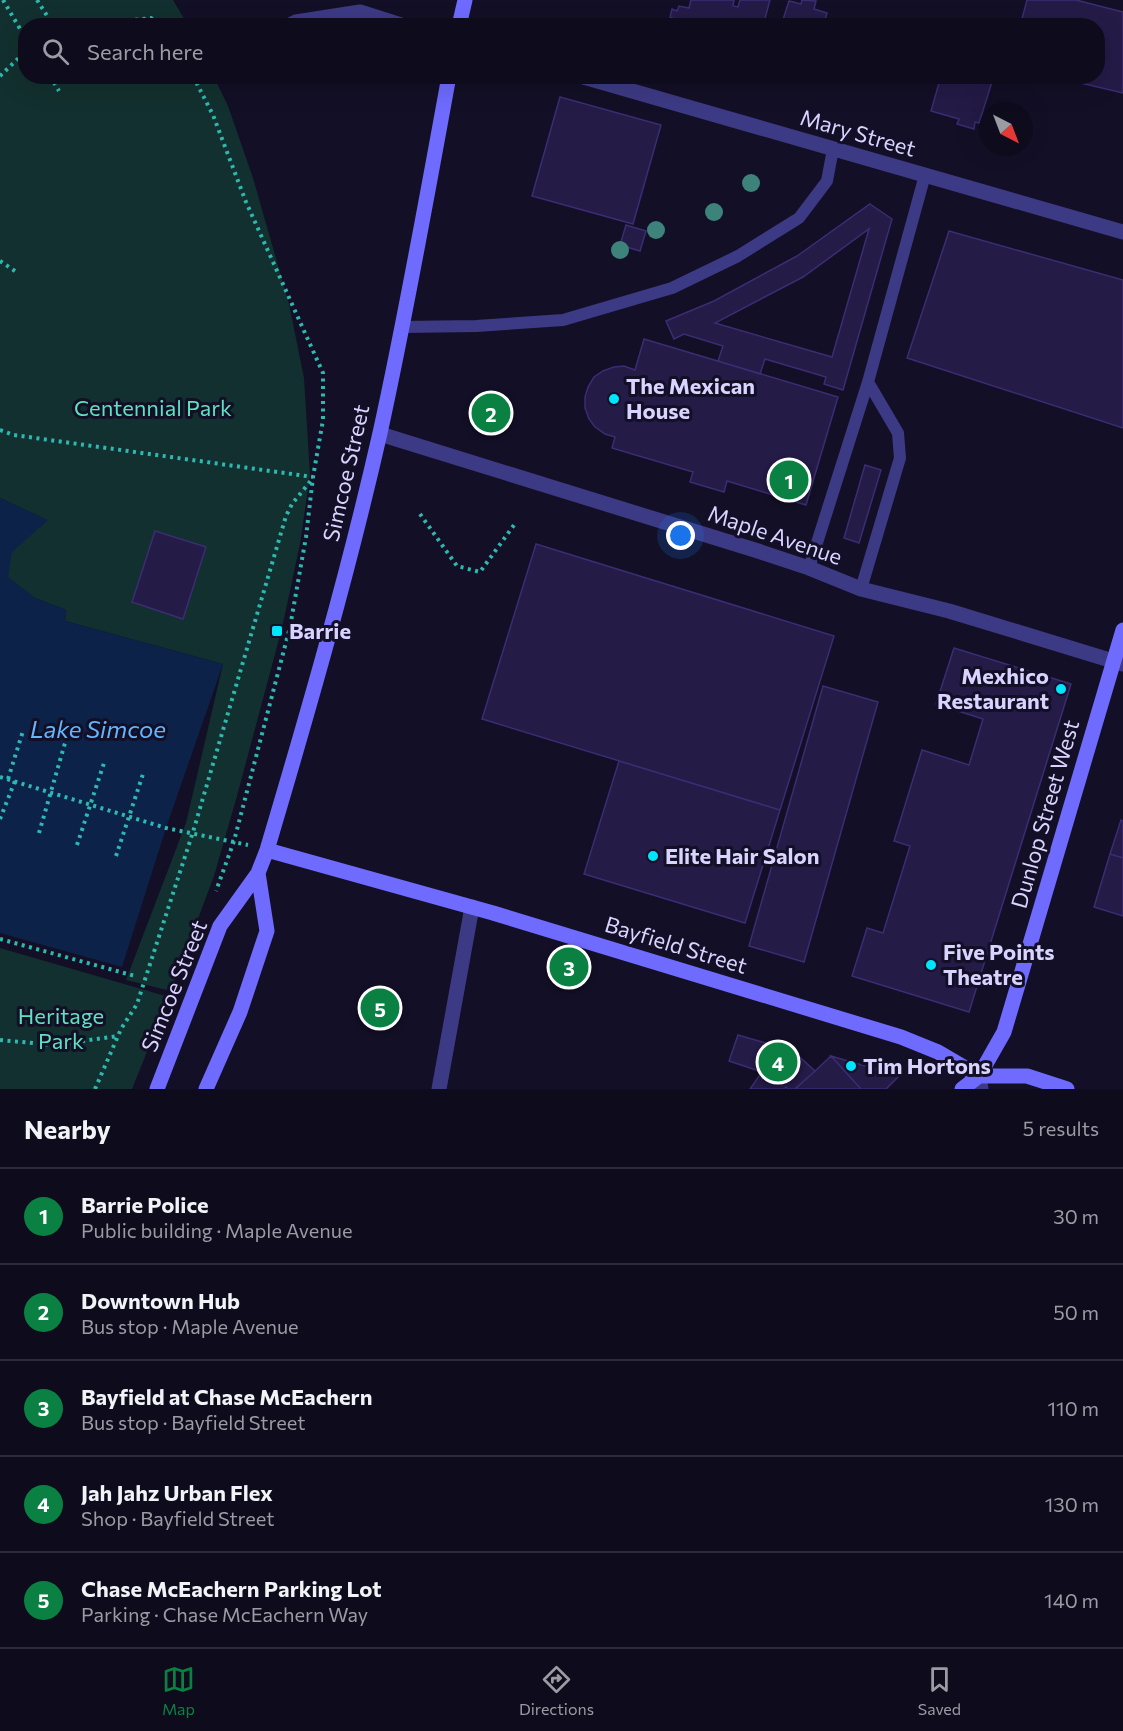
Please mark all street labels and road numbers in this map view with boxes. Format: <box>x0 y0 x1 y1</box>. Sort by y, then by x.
street label: Mary Street <box>797 103 919 162</box>
street label: Simcoe Street <box>317 402 374 544</box>
street label: Maple Avenue <box>705 499 846 570</box>
street label: Dunlop Street West <box>1005 716 1084 911</box>
street label: Bayfield Street <box>602 910 751 979</box>
street label: Simcoe Street <box>135 916 212 1056</box>

